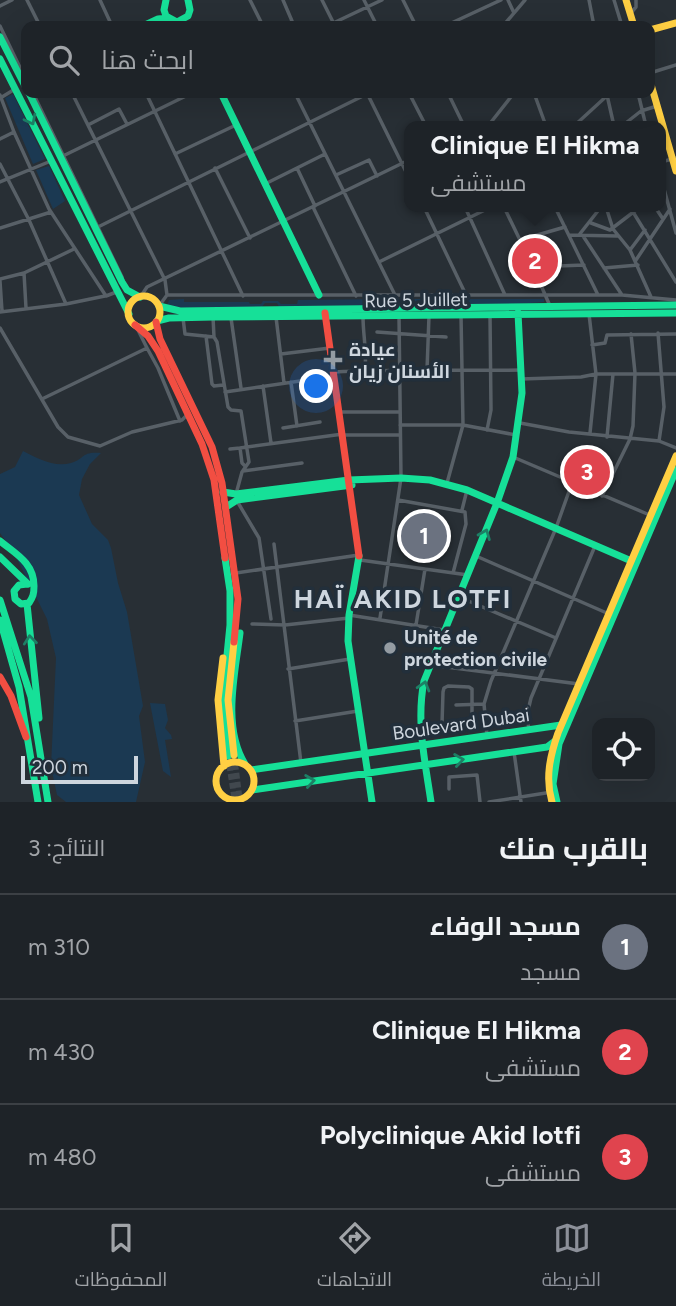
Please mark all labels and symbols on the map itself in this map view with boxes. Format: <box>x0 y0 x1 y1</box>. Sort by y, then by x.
one-way arrow <box>22 113 36 125</box>
pin: 2 <box>512 235 558 287</box>
street label: Rue 5 Juillet <box>364 288 468 312</box>
place label: عيادة الأسنان زيان <box>349 338 450 384</box>
marker: عيادة الأسنان زيان <box>323 350 343 370</box>
your location <box>299 369 333 403</box>
pin: 3 <box>564 446 610 498</box>
pin: 1 <box>401 510 447 562</box>
one-way arrow <box>476 528 490 540</box>
district label: HAÏ AKID LOTFI <box>294 583 512 615</box>
place label: Unité de protection civile <box>404 626 548 671</box>
one-way arrow <box>23 634 38 645</box>
marker: Unité de protection civile <box>382 640 398 656</box>
one-way arrow <box>415 680 430 692</box>
street label: Boulevard Dubai <box>391 703 531 745</box>
one-way arrow <box>453 752 465 767</box>
scale bar <box>21 753 138 785</box>
one-way arrow <box>304 774 316 789</box>

